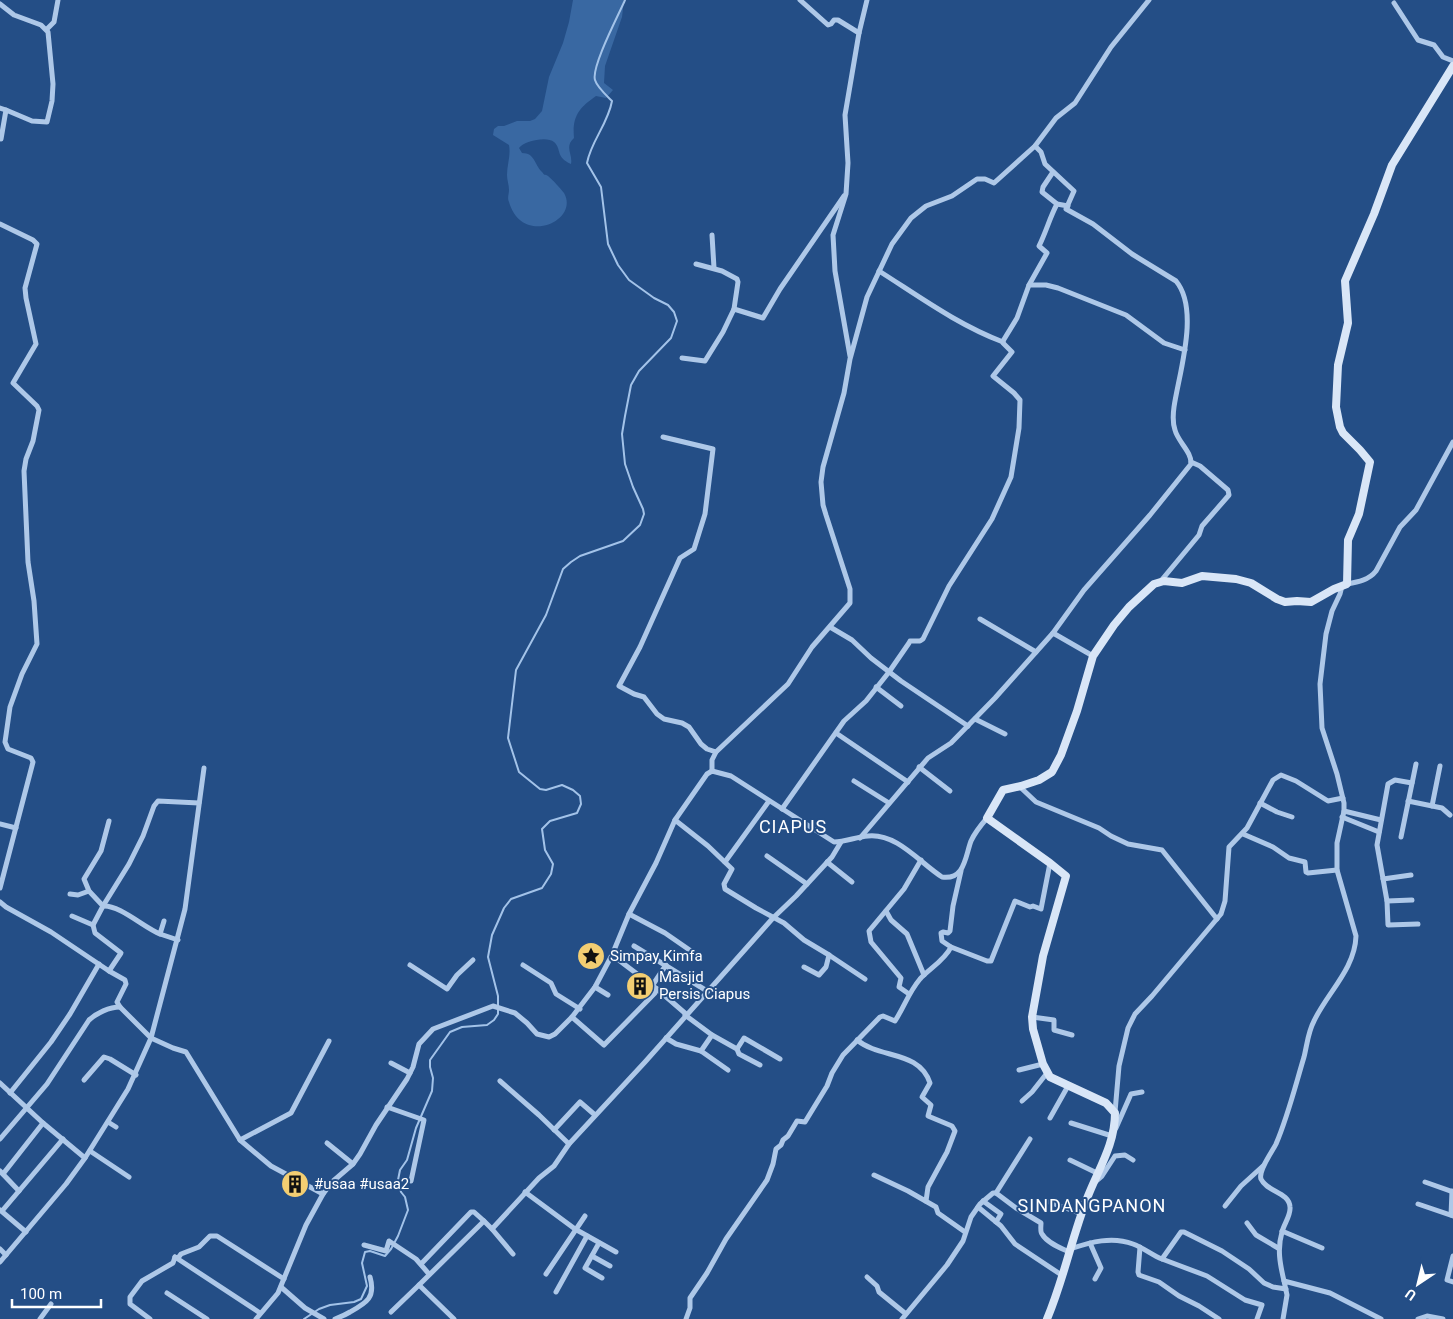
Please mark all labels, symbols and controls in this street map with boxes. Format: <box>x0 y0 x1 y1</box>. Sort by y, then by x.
district label: CIAPUS <box>759 816 827 837</box>
place icon: Simpay Kimfa <box>576 941 606 971</box>
place label: Simpay Kimfa <box>610 947 703 965</box>
place label: Masjid Persis Ciapus <box>659 968 750 1003</box>
building icon: Masjid Persis Ciapus <box>625 971 655 1001</box>
building icon: #usaa #usaa2 <box>280 1169 310 1199</box>
place label: #usaa #usaa2 <box>314 1175 409 1193</box>
district label: SINDANGPANON <box>1018 1195 1166 1216</box>
north arrow <box>1393 1259 1443 1309</box>
scale bar <box>12 1276 101 1308</box>
text: 100 m <box>20 1285 62 1303</box>
text: U <box>1402 1285 1419 1304</box>

